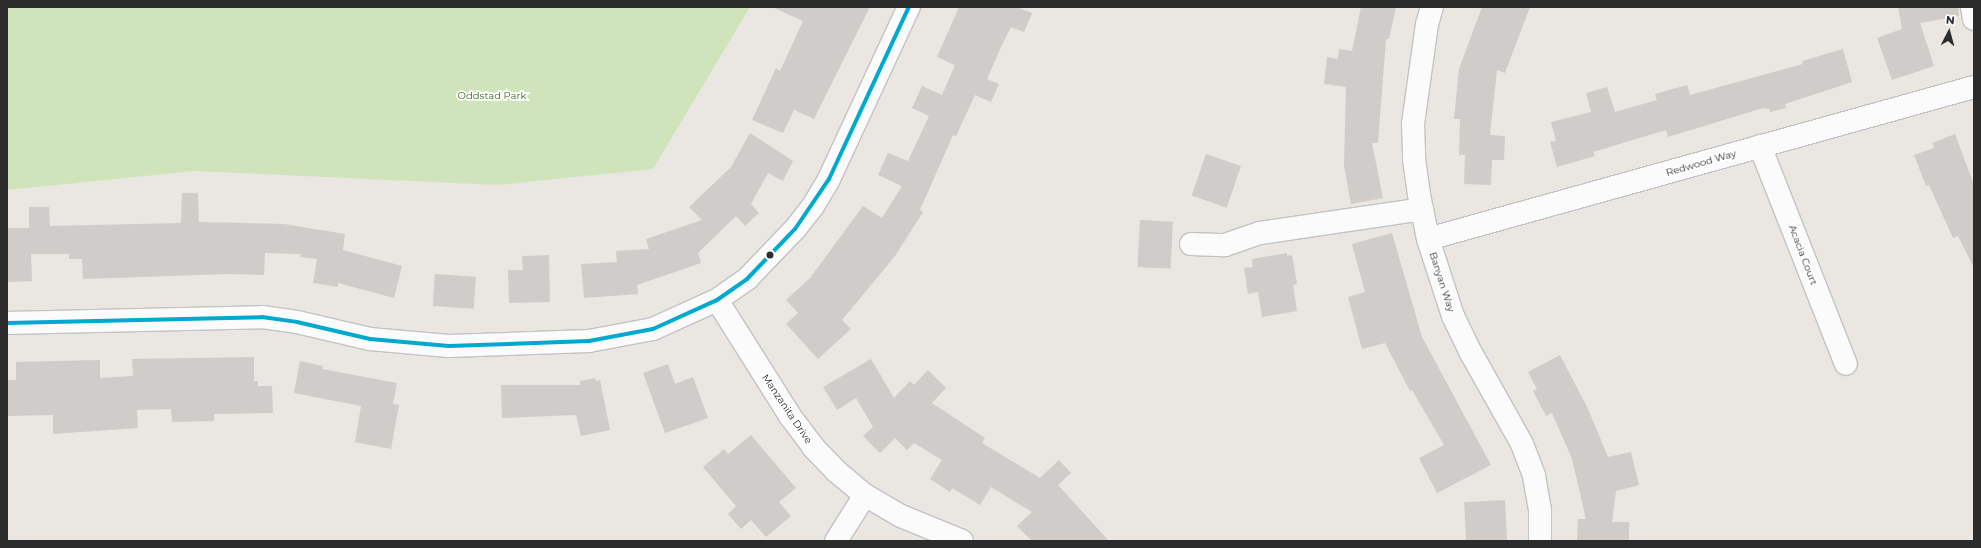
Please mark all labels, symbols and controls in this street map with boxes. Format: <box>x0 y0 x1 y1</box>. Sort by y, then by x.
north arrow <box>1929 12 1969 52</box>
text: N <box>1945 13 1955 27</box>
park label: Oddstad Park <box>458 90 526 102</box>
street label: Redwood Way <box>1665 147 1737 179</box>
street label: Acacia Court <box>1786 223 1820 287</box>
unlabelled marker <box>765 250 775 260</box>
street label: Banyan Way <box>1427 251 1457 313</box>
street label: Manzanita Drive <box>759 372 815 446</box>

